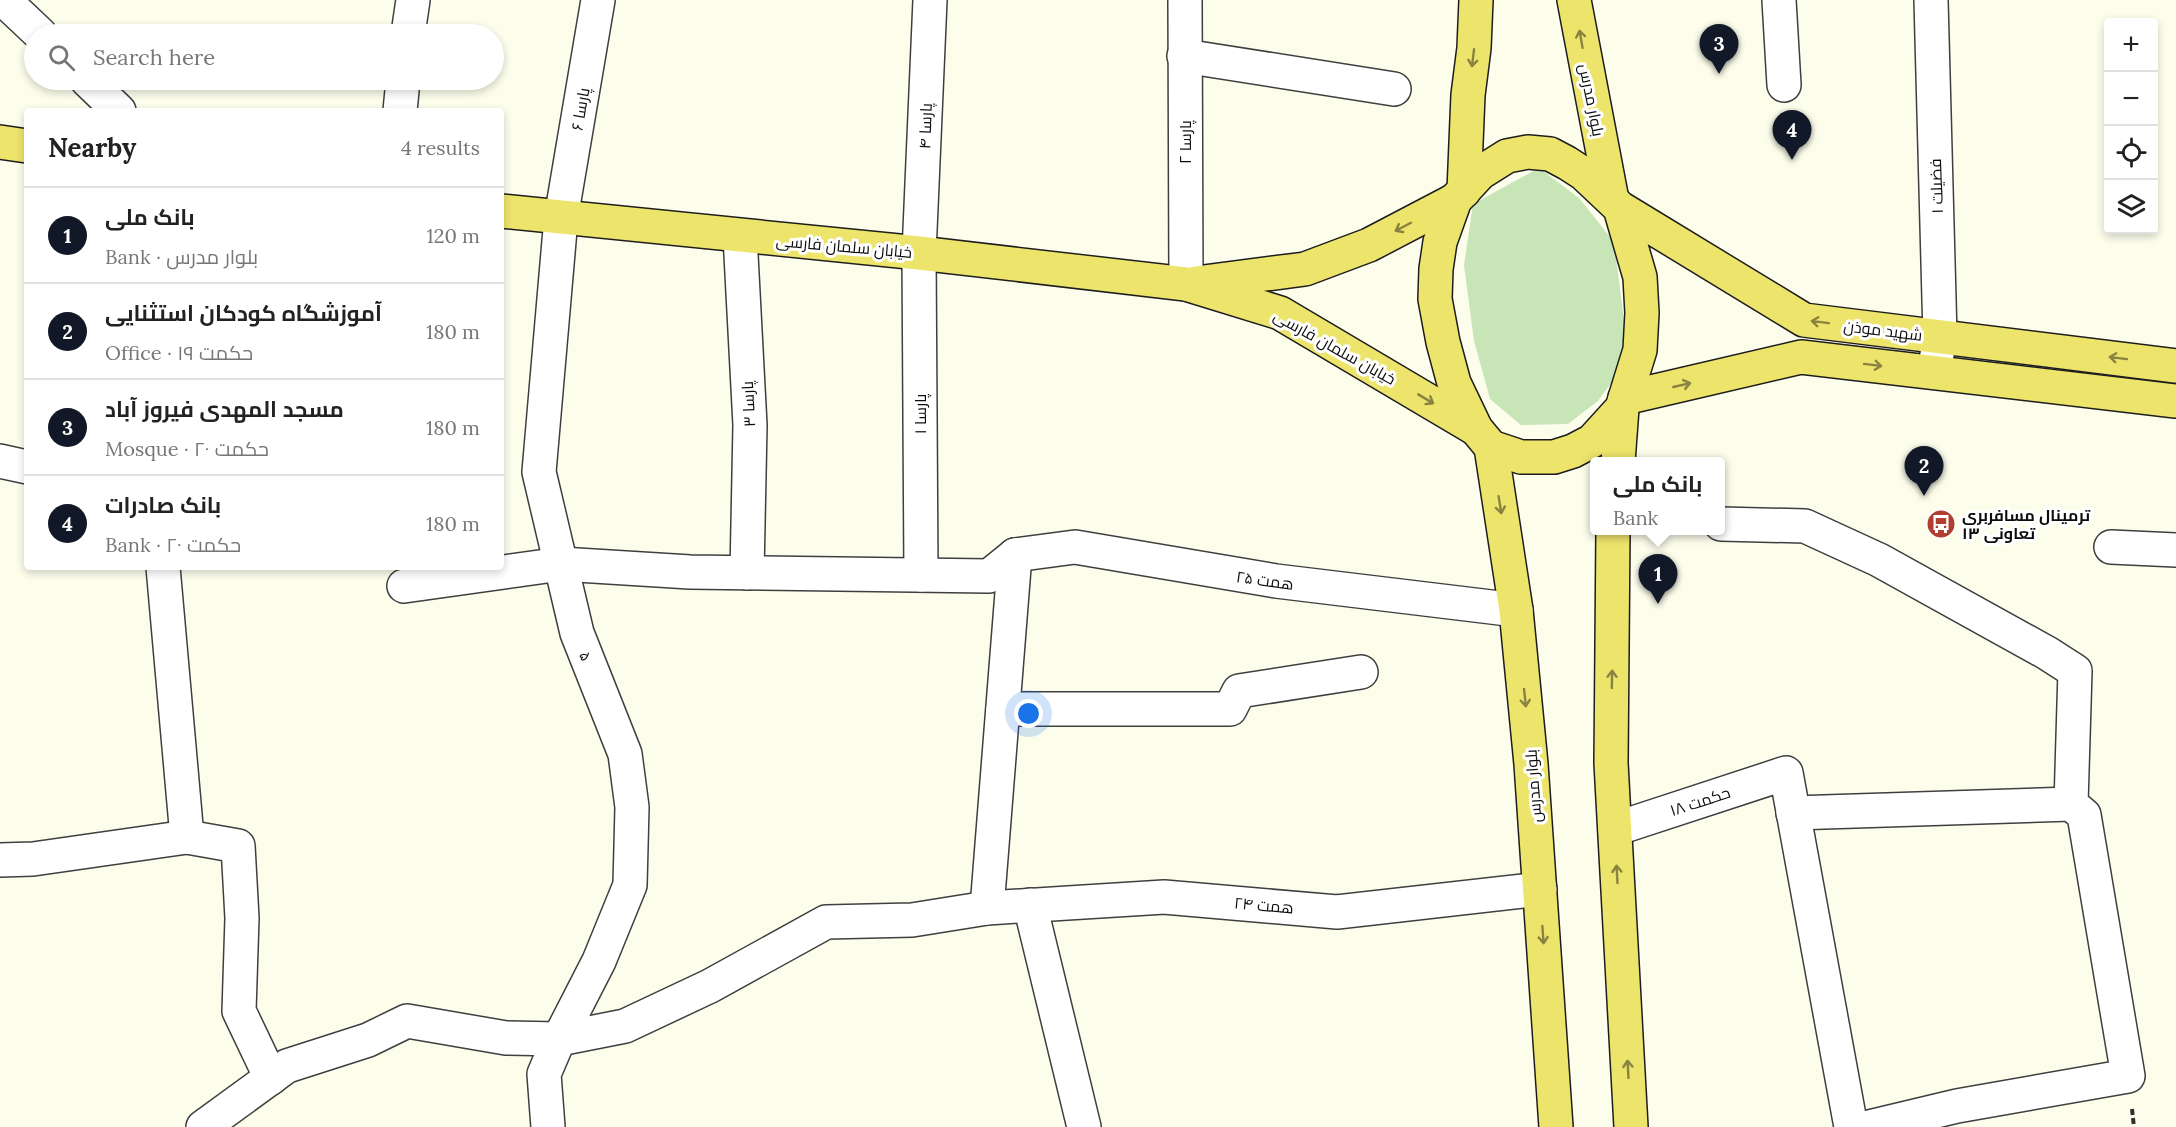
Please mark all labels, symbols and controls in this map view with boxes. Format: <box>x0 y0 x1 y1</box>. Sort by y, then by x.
map controls <box>2104 18 2158 234</box>
button: + <box>2104 18 2158 72</box>
search box <box>24 24 504 90</box>
pin: 3 <box>1700 25 1738 74</box>
one-way arrow <box>1575 30 1586 50</box>
icon: search <box>45 41 78 74</box>
text: Search here <box>93 43 215 71</box>
one-way arrow <box>1467 48 1478 68</box>
street label: بلوار مدرس <box>1574 62 1609 138</box>
button: − <box>2104 72 2158 126</box>
street label: پارسا ۶ <box>566 85 596 132</box>
street label: پارسا ۴ <box>914 102 938 149</box>
pin: 4 <box>1772 110 1812 160</box>
street label: پارسا ۲ <box>1175 119 1197 164</box>
button: locate <box>2104 126 2158 180</box>
text: Nearby <box>48 131 136 164</box>
text: 4 results <box>401 135 480 160</box>
street label: فضیلت ۱ <box>1925 158 1947 214</box>
button: layers <box>2104 180 2158 234</box>
text: بانک ملی <box>105 203 195 231</box>
one-way arrow <box>1395 222 1413 233</box>
text: 1 <box>63 223 72 248</box>
text: 120 m <box>426 223 480 248</box>
street label: خیابان سلمان فارسی <box>775 230 913 263</box>
text: Bank · بلوار مدرس <box>105 244 258 269</box>
text: آموزشگاه کودکان استثنایی <box>105 299 382 327</box>
street label: خیابان سلمان فارسی <box>1270 305 1400 390</box>
street label: شهید موذن <box>1842 315 1924 346</box>
one-way arrow <box>1811 316 1831 327</box>
text: 2 <box>62 319 73 344</box>
text: 180 m <box>426 319 480 344</box>
text: Office · حکمت ۱۹ <box>105 340 253 365</box>
one-way arrow <box>2109 353 2128 364</box>
one-way arrow <box>1863 360 1883 371</box>
one-way arrow <box>1672 379 1691 390</box>
street label: پارسا ۳ <box>737 380 761 428</box>
street label: پارسا ۱ <box>910 393 932 434</box>
one-way arrow <box>1417 394 1434 406</box>
text: مسجد المهدی فیروز آباد <box>105 395 344 423</box>
text: 3 <box>62 415 73 440</box>
text: 180 m <box>426 415 480 440</box>
text: Mosque · حکمت ۲۰ <box>105 436 269 461</box>
pin: 2 <box>1904 446 1944 496</box>
popup <box>1590 457 1725 535</box>
text: بانک ملی <box>1613 470 1702 498</box>
text: بانک صادرات <box>105 491 221 519</box>
one-way arrow <box>1494 495 1505 514</box>
text: Bank <box>1613 505 1658 530</box>
place label: ترمینال مسافربری تعاونی ۱۳ <box>1962 505 2091 543</box>
bus stop icon: ترمینال مسافربری تعاونی ۱۳ <box>1925 508 1957 540</box>
text: 4 <box>62 511 73 536</box>
text: 180 m <box>426 511 480 536</box>
text: Bank · حکمت ۲۰ <box>105 532 241 557</box>
pin: 1 <box>1638 554 1678 604</box>
street label: همت ۲۵ <box>1235 566 1295 594</box>
street label: ۵ <box>575 648 597 664</box>
one-way arrow <box>1606 670 1618 690</box>
one-way arrow <box>1520 688 1531 708</box>
your location <box>1014 699 1043 728</box>
street label: بلوار مدرس <box>1520 749 1547 823</box>
street label: حکمت ۱۸ <box>1667 782 1733 820</box>
one-way arrow <box>1612 864 1623 884</box>
street label: همت ۲۴ <box>1233 892 1295 918</box>
one-way arrow <box>1538 924 1549 944</box>
one-way arrow <box>1622 1059 1633 1079</box>

